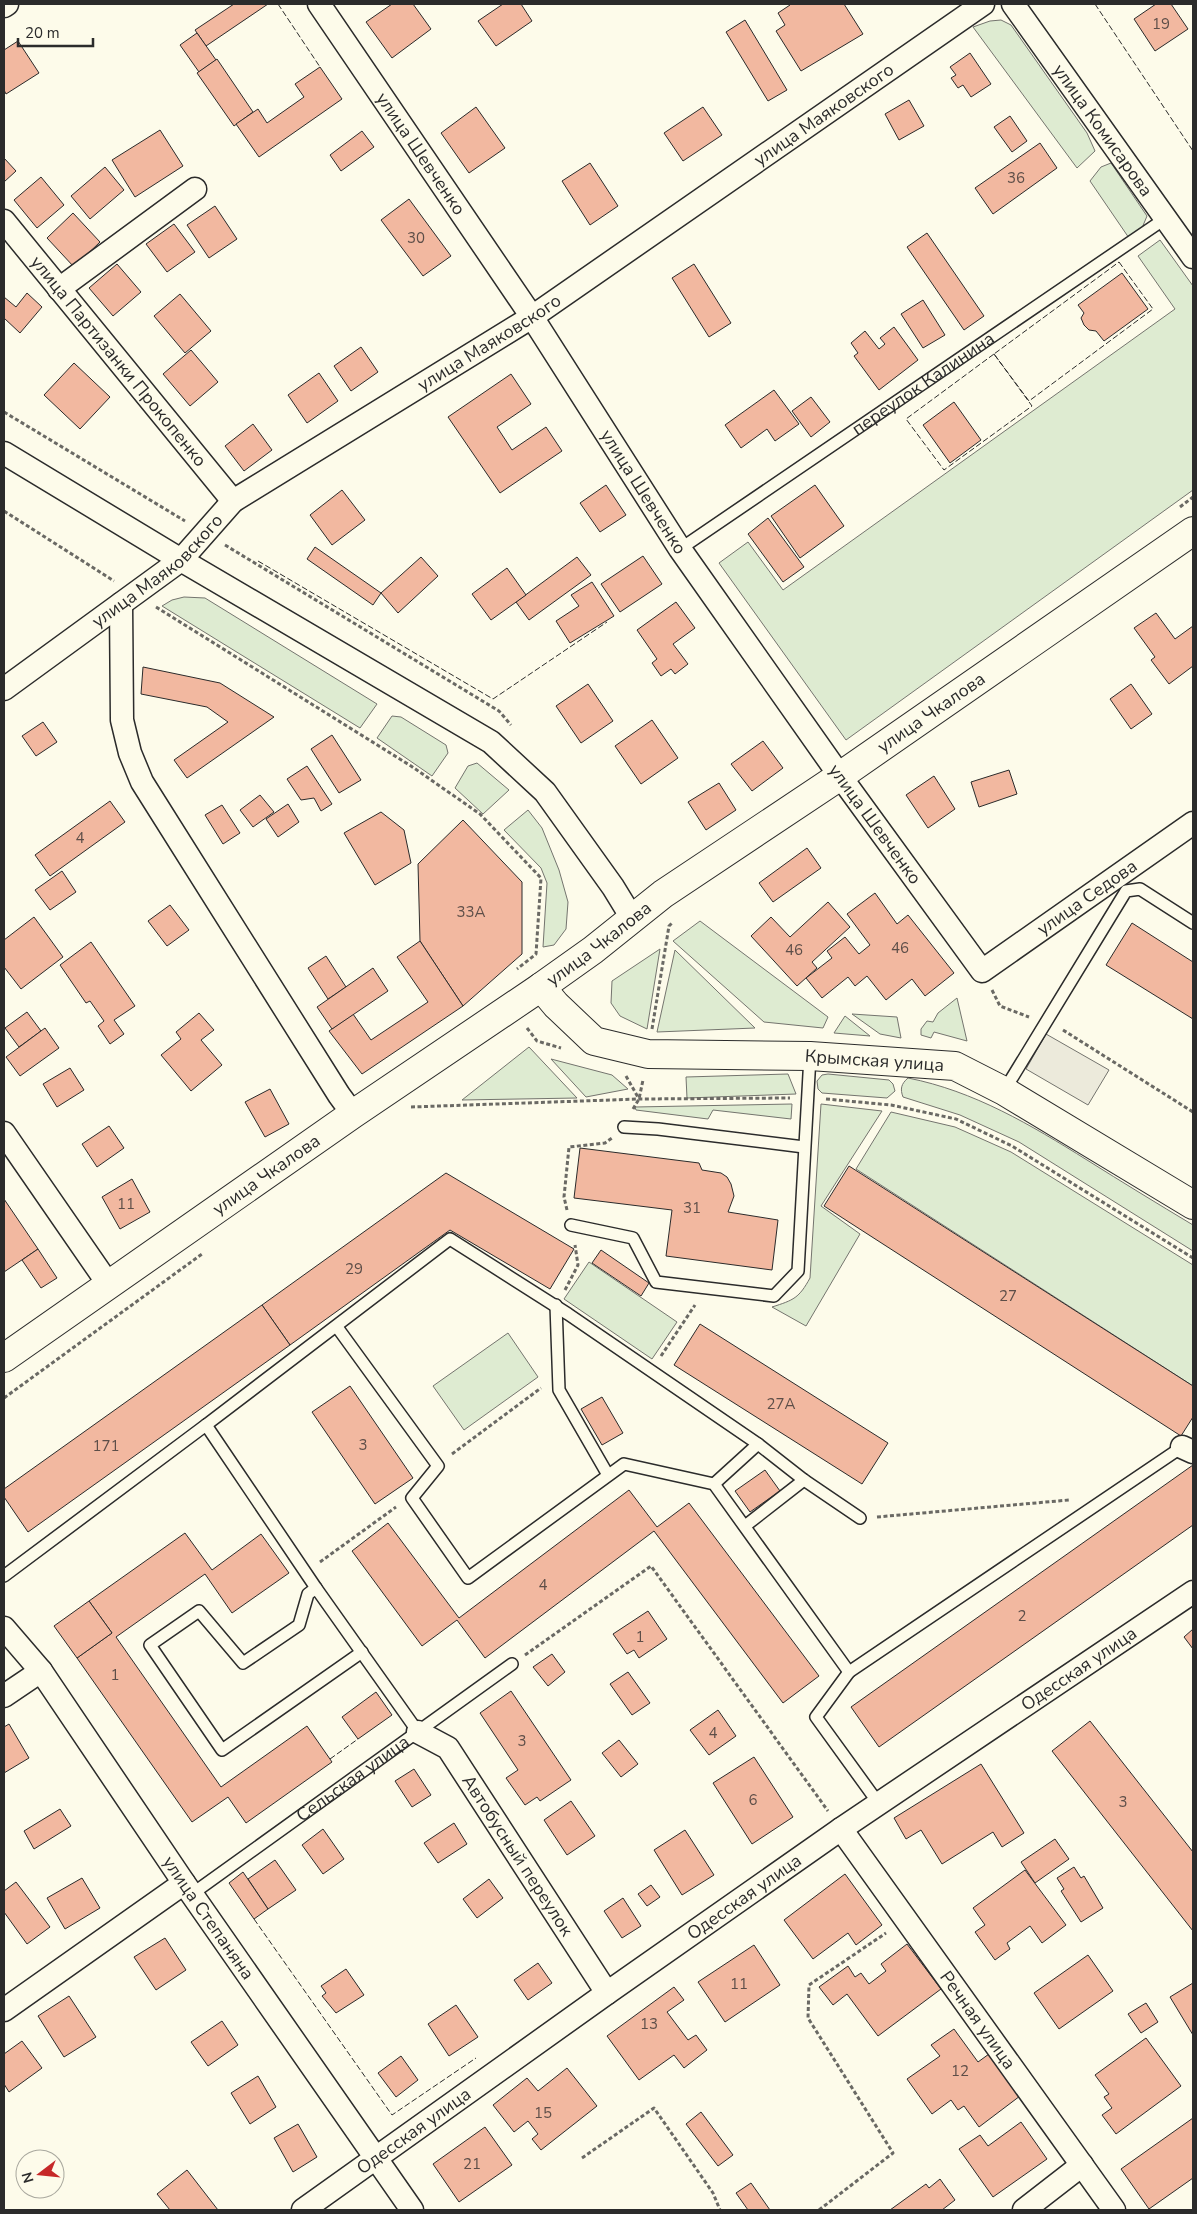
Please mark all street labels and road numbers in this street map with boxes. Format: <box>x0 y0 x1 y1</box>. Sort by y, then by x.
street label: улица Маяковского <box>749 57 899 171</box>
street label: улица Комисарова <box>1047 59 1158 201</box>
street label: улица Шевченко <box>371 88 471 220</box>
street label: улица Партизанки Прокопенко <box>25 251 212 472</box>
street label: улица Маяковского <box>413 288 566 397</box>
street label: переулок Калинина <box>847 326 999 441</box>
street label: улица Шевченко <box>595 425 692 559</box>
street label: улица Маяковского <box>87 509 228 633</box>
street label: улица Чкалова <box>873 667 990 759</box>
street label: улица Шевченко <box>823 759 927 889</box>
street label: улица Седова <box>1032 854 1142 941</box>
street label: улица Чкалова <box>541 896 656 991</box>
street label: Крымская улица <box>804 1044 945 1077</box>
street label: улица Чкалова <box>208 1129 325 1221</box>
street label: Одесская улица <box>1016 1621 1141 1716</box>
street label: Сельская улица <box>291 1730 414 1827</box>
street label: Автобусный переулок <box>457 1770 579 1941</box>
street label: Одесская улица <box>682 1848 806 1945</box>
street label: улица Степаняна <box>157 1851 260 1984</box>
street label: Речная улица <box>934 1966 1021 2074</box>
street label: Одесская улица <box>352 2082 476 2180</box>

